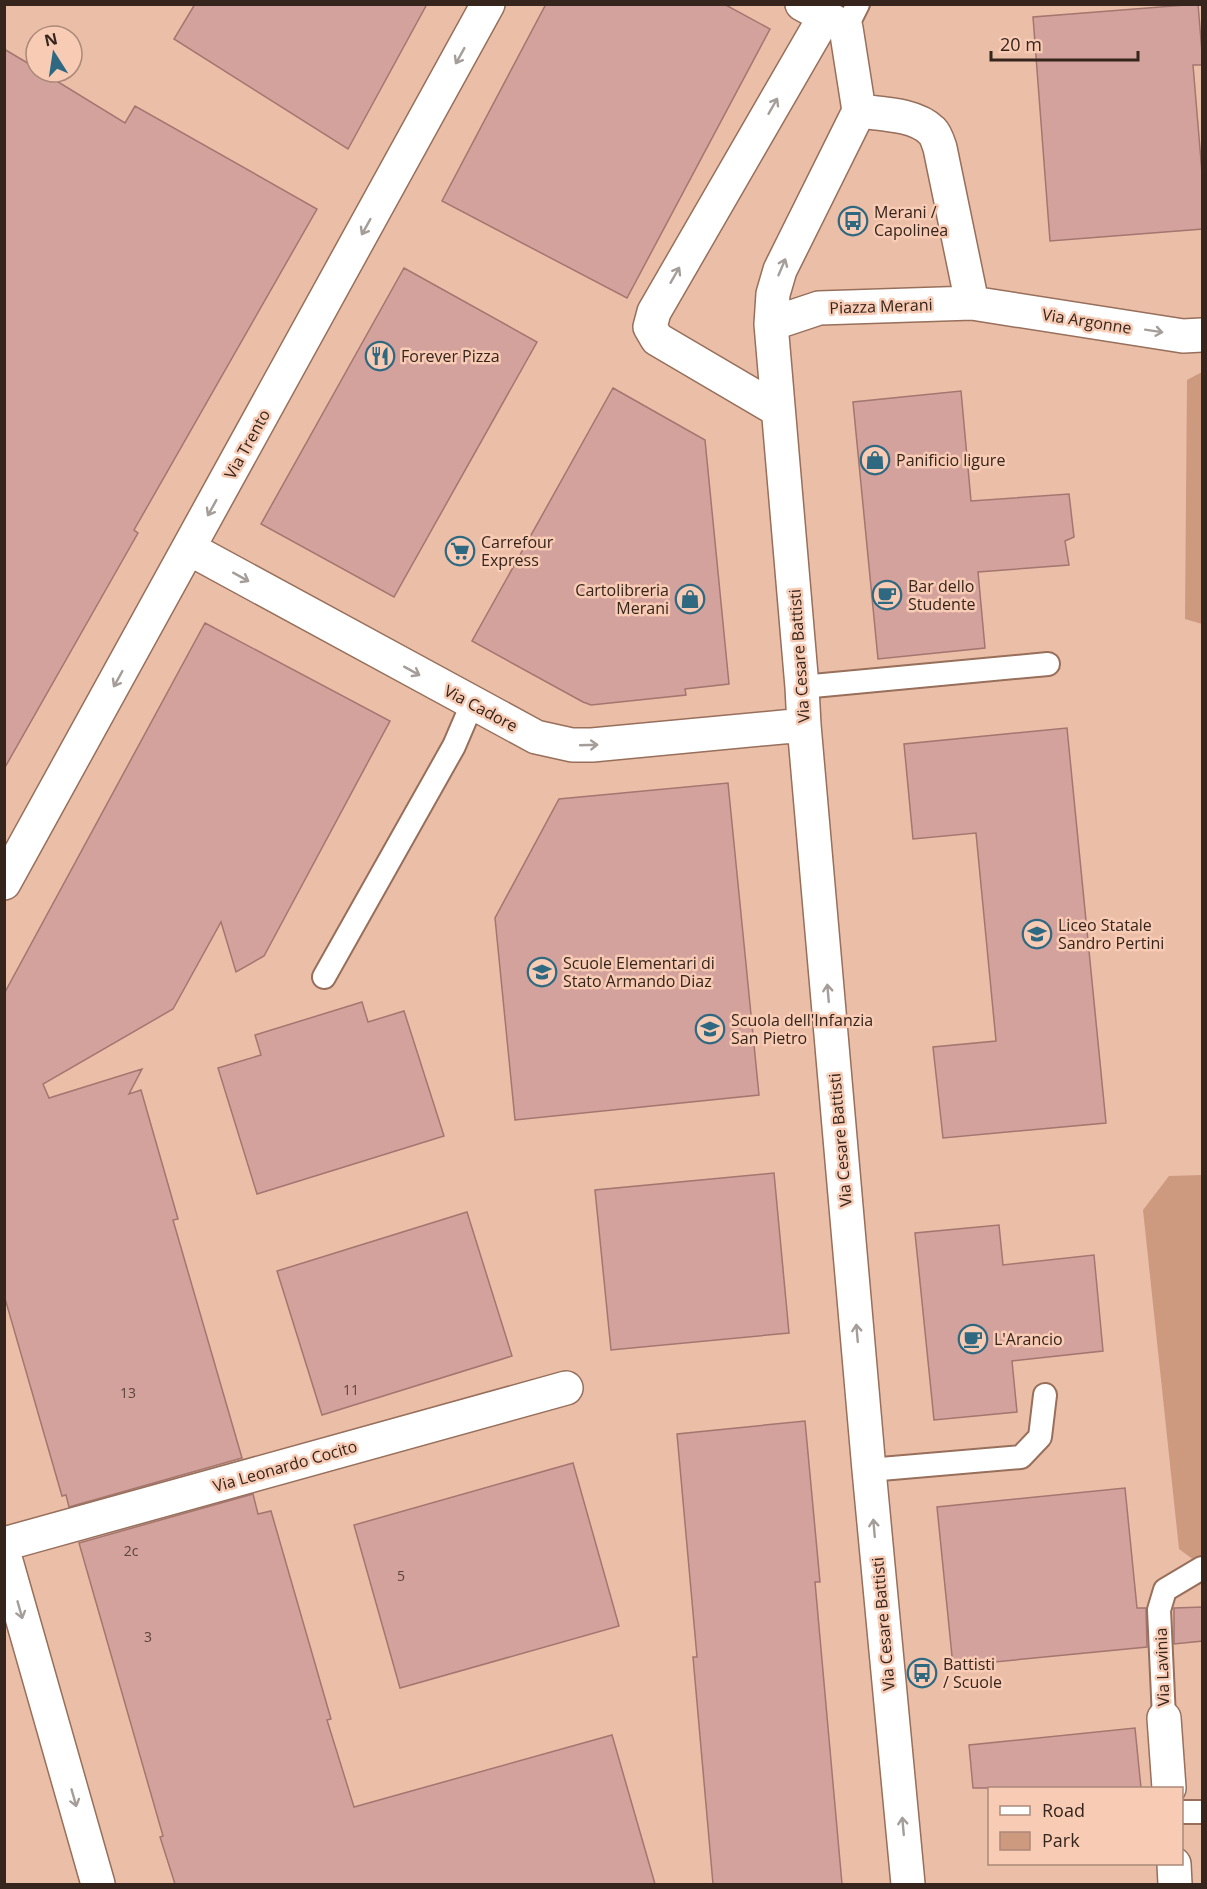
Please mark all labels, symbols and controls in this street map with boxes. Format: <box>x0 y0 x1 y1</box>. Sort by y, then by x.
north arrow <box>24 24 84 84</box>
scale bar <box>991 24 1138 62</box>
text: N <box>42 27 60 51</box>
text: 20 m <box>1000 32 1042 56</box>
one-way arrow <box>454 47 466 64</box>
one-way arrow <box>767 98 779 115</box>
place label: Merani / Capolinea <box>874 201 948 241</box>
bus stop icon: Merani / Capolinea <box>837 205 869 237</box>
one-way arrow <box>360 218 372 235</box>
one-way arrow <box>777 258 788 276</box>
one-way arrow <box>670 266 682 283</box>
street label: Piazza Merani <box>829 293 933 319</box>
street label: Via Argonne <box>1041 303 1133 339</box>
one-way arrow <box>1144 326 1164 337</box>
restaurant icon: Forever Pizza <box>364 340 396 372</box>
place label: Forever Pizza <box>401 345 500 367</box>
street label: Via Trento <box>219 405 275 483</box>
shop icon: Panificio ligure <box>859 444 891 476</box>
place label: Panificio ligure <box>896 449 1005 471</box>
one-way arrow <box>206 499 218 516</box>
place label: Carrefour Express <box>481 531 554 571</box>
supermarket icon: Carrefour Express <box>444 535 476 567</box>
one-way arrow <box>231 572 249 583</box>
place label: Bar dello Studente <box>908 575 976 615</box>
place label: Cartolibreria Merani <box>575 579 669 619</box>
cafe icon: Bar dello Studente <box>871 579 903 611</box>
shop icon: Cartolibreria Merani <box>674 583 706 615</box>
street label: Via Cesare Battisti <box>783 588 815 724</box>
one-way arrow <box>402 666 420 677</box>
one-way arrow <box>111 670 123 687</box>
street label: Via Cadore <box>440 679 522 737</box>
one-way arrow <box>579 739 599 751</box>
place label: Liceo Statale Sandro Pertini <box>1058 914 1164 954</box>
school or university icon: Liceo Statale Sandro Pertini <box>1021 918 1053 950</box>
place label: Scuole Elementari di Stato Armando Diaz <box>563 952 715 992</box>
school or university icon: Scuole Elementari di Stato Armando Diaz <box>526 956 558 988</box>
one-way arrow <box>822 983 833 1003</box>
place label: Scuola dell'Infanzia San Pietro <box>731 1009 873 1049</box>
school or university icon: Scuola dell'Infanzia San Pietro <box>694 1013 726 1045</box>
street label: Via Cesare Battisti <box>823 1072 857 1208</box>
cafe icon: L'Arancio <box>957 1323 989 1355</box>
one-way arrow <box>851 1324 862 1344</box>
place label: L'Arancio <box>994 1328 1063 1350</box>
house number: 11 <box>343 1380 359 1399</box>
house number: 13 <box>120 1383 136 1402</box>
street label: Via Leonardo Cocito <box>210 1435 360 1497</box>
one-way arrow <box>868 1518 879 1538</box>
house number: 2c <box>124 1541 139 1560</box>
street label: Via Cesare Battisti <box>866 1556 900 1692</box>
house number: 5 <box>397 1566 405 1585</box>
one-way arrow <box>15 1600 27 1619</box>
house number: 3 <box>144 1627 152 1646</box>
street label: Via Lavinia <box>1150 1627 1174 1707</box>
place label: Battisti / Scuole <box>943 1653 1002 1693</box>
bus stop icon: Battisti / Scuole <box>906 1657 938 1689</box>
legend <box>988 1787 1183 1865</box>
one-way arrow <box>69 1788 80 1807</box>
text: Road <box>1042 1798 1085 1822</box>
one-way arrow <box>897 1817 908 1837</box>
text: Park <box>1042 1828 1080 1852</box>

